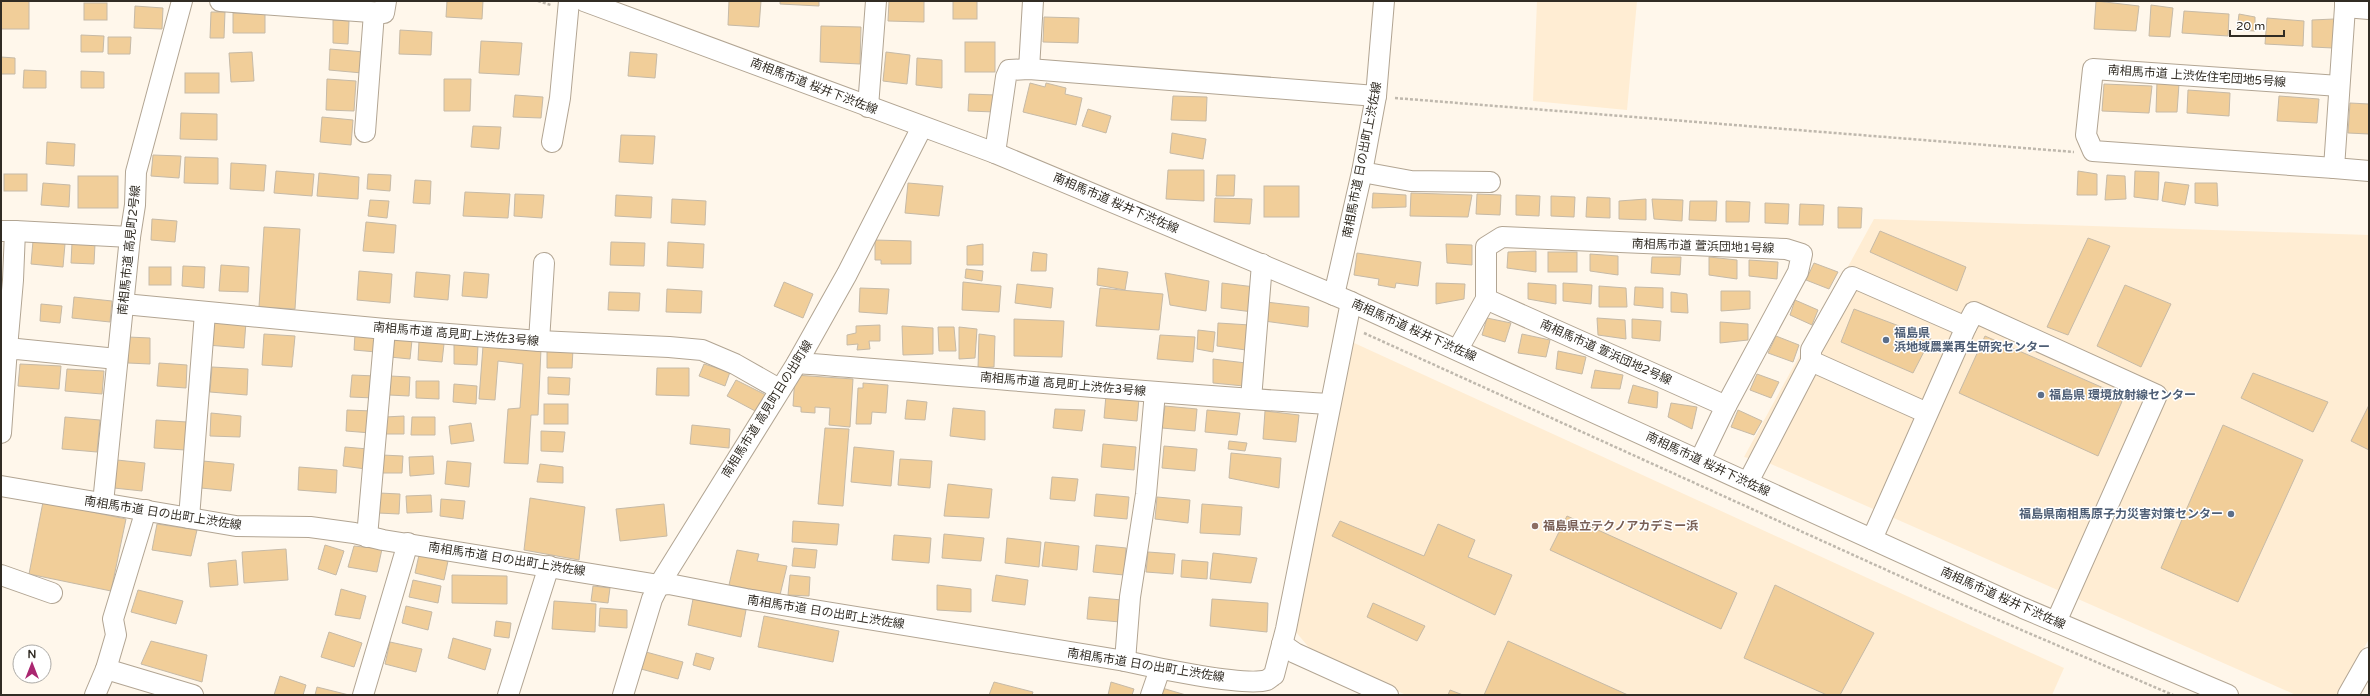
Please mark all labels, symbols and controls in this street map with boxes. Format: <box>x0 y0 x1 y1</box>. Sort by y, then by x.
scale bar <box>2230 12 2284 38</box>
text: 20 m <box>2236 19 2265 33</box>
street label: 南相馬市道 桜井下渋佐線 <box>748 55 880 117</box>
street label: 南相馬市道 上渋佐住宅団地5号線 <box>2107 63 2287 89</box>
street label: 南相馬市道 日の出町上渋佐線 <box>1340 81 1384 239</box>
street label: 南相馬市道 桜井下渋佐線 <box>1051 170 1181 236</box>
street label: 南相馬市道 高見町2号線 <box>115 184 143 316</box>
street label: 南相馬市道 萱浜団地1号線 <box>1631 237 1775 255</box>
street label: 南相馬市道 桜井下渋佐線 <box>1349 296 1479 364</box>
street label: 南相馬市道 萱浜団地2号線 <box>1538 317 1674 387</box>
street label: 南相馬市道 高見町上渋佐3号線 <box>372 320 540 348</box>
place label: 福島県 浜地域農業再生研究センター <box>1894 326 2050 354</box>
marker: 福島県 浜地域農業再生研究センター <box>1881 335 1891 345</box>
street label: 南相馬市道 高見町日の出町線 <box>719 338 815 480</box>
street label: 南相馬市道 高見町上渋佐3号線 <box>979 370 1147 398</box>
place label: 福島県 環境放射線センター <box>2049 388 2196 402</box>
marker: 福島県 環境放射線センター <box>2036 390 2046 400</box>
street label: 南相馬市道 桜井下渋佐線 <box>1644 429 1772 499</box>
street label: 南相馬市道 日の出町上渋佐線 <box>83 494 243 532</box>
place label: 福島県南相馬原子力災害対策センター <box>2019 507 2223 521</box>
marker: 福島県南相馬原子力災害対策センター <box>2226 509 2236 519</box>
place label: 福島県立テクノアカデミー浜 <box>1543 519 1698 533</box>
marker: 福島県立テクノアカデミー浜 <box>1530 521 1540 531</box>
street label: 南相馬市道 日の出町上渋佐線 <box>427 540 587 578</box>
street label: 南相馬市道 桜井下渋佐線 <box>1938 564 2068 632</box>
street label: 南相馬市道 日の出町上渋佐線 <box>746 593 906 631</box>
north arrow <box>12 644 52 684</box>
street label: 南相馬市道 日の出町上渋佐線 <box>1066 646 1226 684</box>
text: N <box>28 648 36 661</box>

